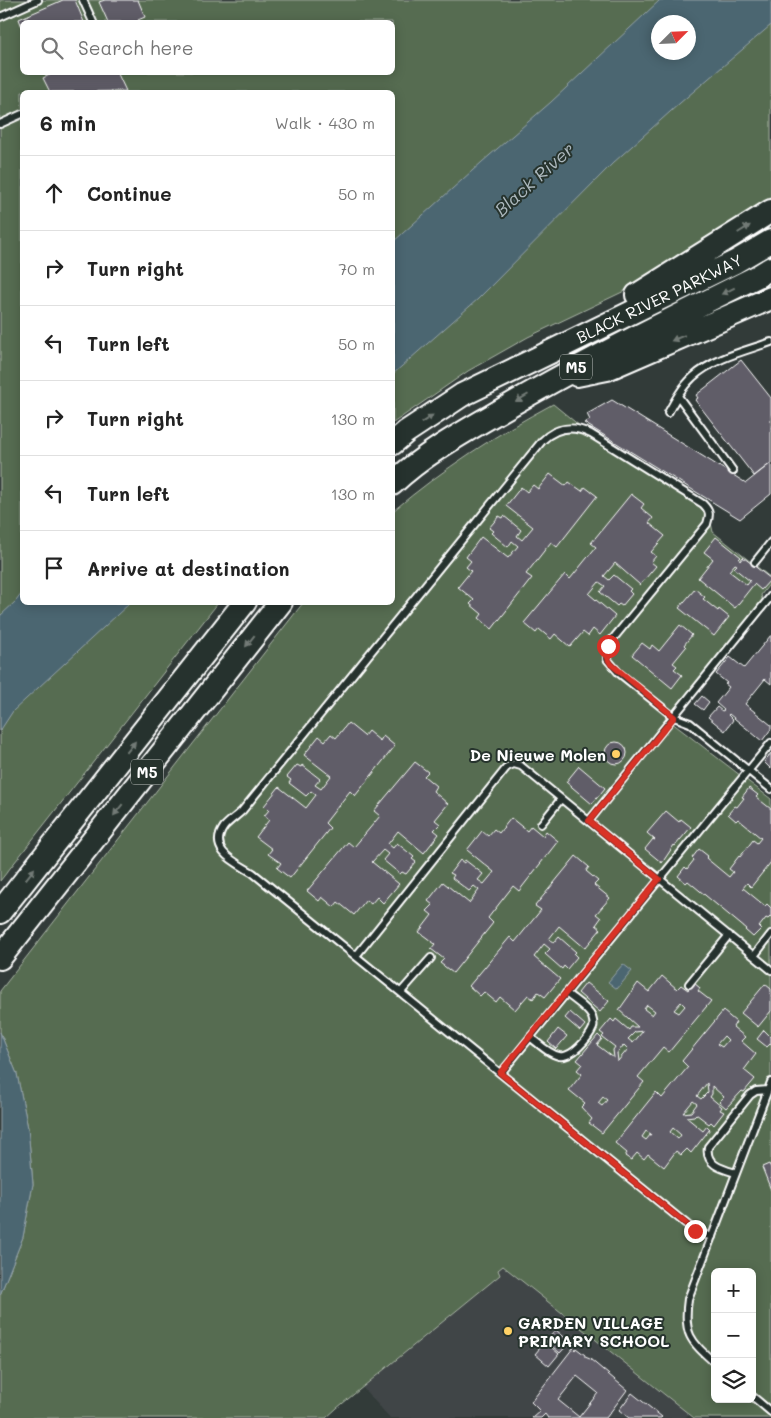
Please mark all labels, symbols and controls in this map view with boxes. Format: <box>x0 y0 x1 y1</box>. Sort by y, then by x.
north arrow <box>651 15 696 60</box>
search box <box>20 20 395 75</box>
icon: search <box>38 34 66 62</box>
text: Search here <box>78 35 194 60</box>
text: 6 min <box>40 109 96 136</box>
text: Walk · 430 m <box>275 112 375 133</box>
water label: Black River <box>489 137 579 221</box>
icon: ahead <box>40 179 68 207</box>
text: Continue <box>87 181 172 206</box>
text: 50 m <box>338 183 375 204</box>
one-way arrow <box>737 225 750 234</box>
street label: BLACK RIVER PARKWAY <box>573 249 745 347</box>
icon: right <box>40 254 68 282</box>
text: Turn right <box>87 256 184 281</box>
text: 70 m <box>338 258 375 279</box>
one-way arrow <box>721 287 735 295</box>
icon: left <box>40 329 68 357</box>
text: Turn left <box>87 331 170 356</box>
text: 50 m <box>338 333 375 354</box>
one-way arrow <box>671 335 685 343</box>
road number: M5 <box>560 354 592 380</box>
one-way arrow <box>515 394 528 403</box>
icon: right <box>40 404 68 432</box>
text: Turn right <box>87 406 184 431</box>
text: 130 m <box>331 408 375 429</box>
one-way arrow <box>420 414 433 424</box>
icon: left <box>40 479 68 507</box>
text: Turn left <box>87 481 170 506</box>
text: 130 m <box>331 483 375 504</box>
icon: arrive <box>40 554 68 582</box>
text: Arrive at destination <box>87 556 290 581</box>
one-way arrow <box>245 634 256 647</box>
route start <box>597 635 620 658</box>
one-way arrow <box>125 740 136 753</box>
place label: De Nieuwe Molen <box>470 744 606 765</box>
marker: De Nieuwe Molen <box>610 748 622 760</box>
road number: M5 <box>131 760 163 784</box>
one-way arrow <box>112 803 123 816</box>
one-way arrow <box>25 868 36 881</box>
route end <box>684 1220 707 1243</box>
map controls <box>711 1268 756 1403</box>
button: + <box>711 1268 756 1313</box>
place label: GARDEN VILLAGE PRIMARY SCHOOL <box>518 1312 670 1351</box>
button: − <box>711 1313 756 1358</box>
marker: GARDEN VILLAGE PRIMARY SCHOOL <box>502 1325 514 1337</box>
button: layers <box>711 1358 756 1403</box>

